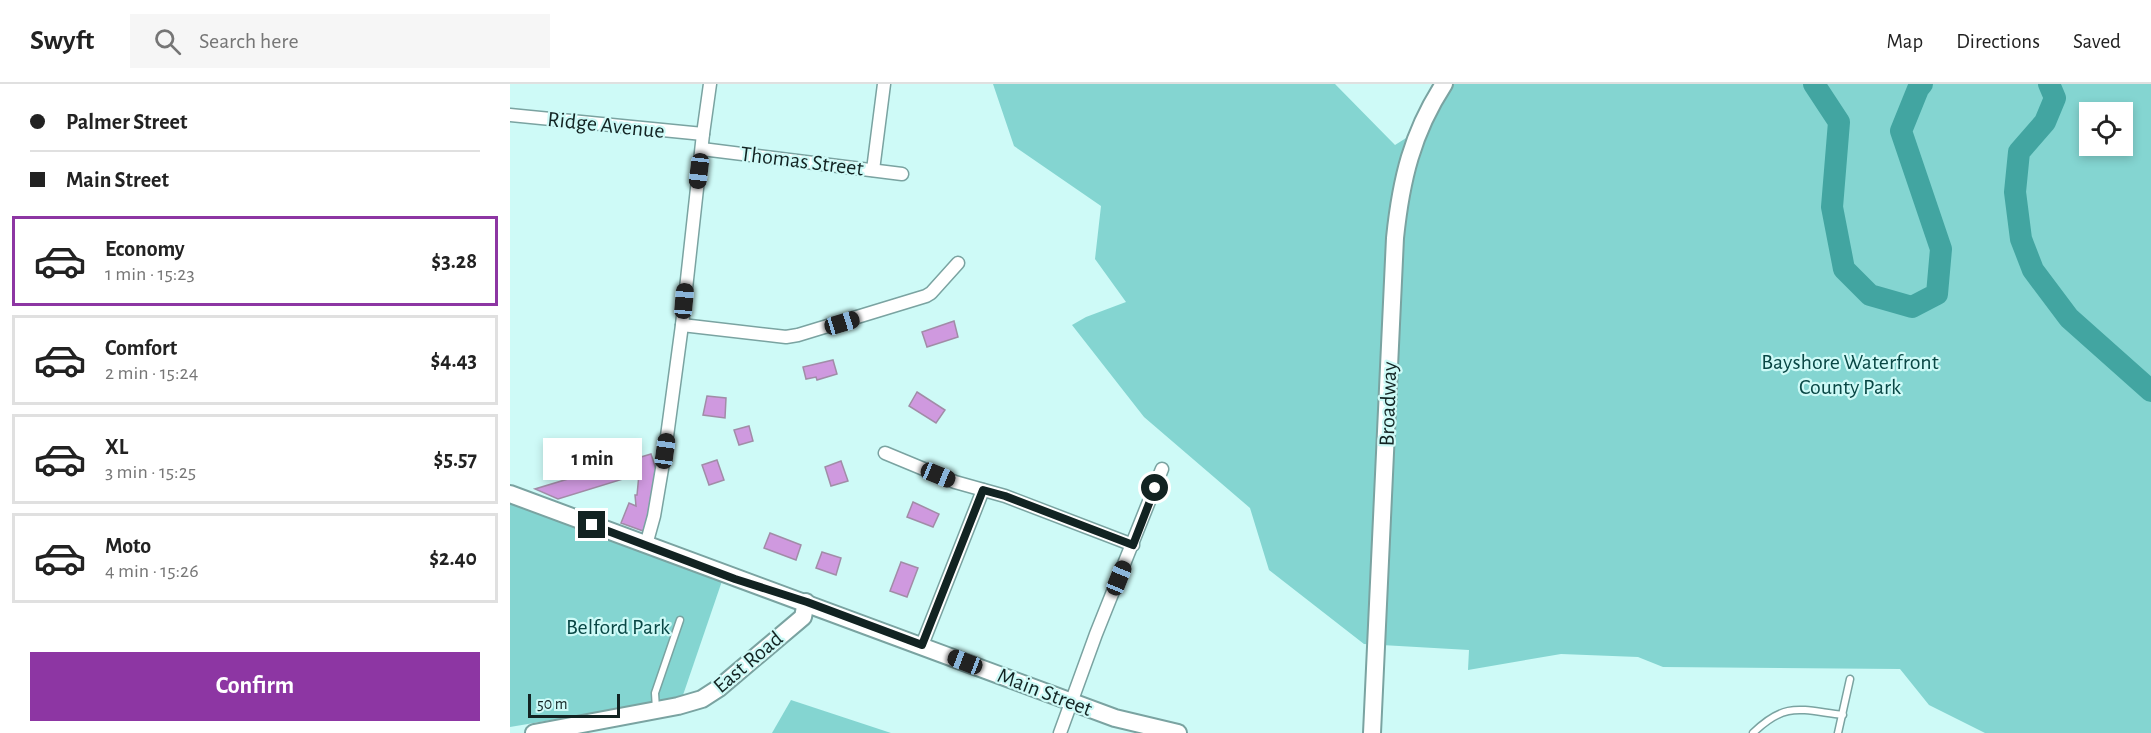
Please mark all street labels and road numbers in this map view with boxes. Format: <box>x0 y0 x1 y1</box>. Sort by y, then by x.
street label: Ridge Avenue <box>546 108 666 142</box>
street label: Thomas Street <box>739 143 865 179</box>
street label: Broadway <box>1376 361 1400 447</box>
street label: East Road <box>709 627 787 697</box>
street label: Main Street <box>995 664 1095 720</box>

